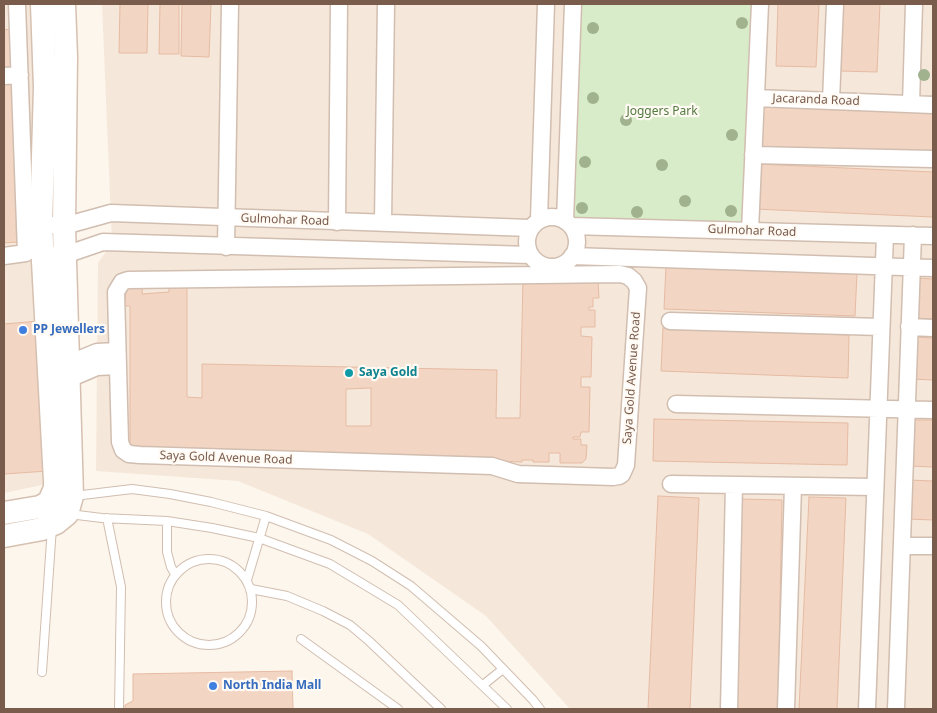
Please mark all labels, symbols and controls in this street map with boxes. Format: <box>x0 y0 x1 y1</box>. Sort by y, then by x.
street label: Jacaranda Road <box>772 91 860 109</box>
park label: Joggers Park <box>626 105 698 119</box>
street label: Gulmohar Road <box>240 211 330 229</box>
street label: Gulmohar Road <box>707 222 797 240</box>
street label: Saya Gold Avenue Road <box>620 311 644 445</box>
place label: PP Jewellers <box>33 323 105 337</box>
marker: PP Jewellers <box>17 324 29 336</box>
place label: Saya Gold <box>359 366 417 380</box>
marker: Saya Gold <box>343 367 355 379</box>
street label: Saya Gold Avenue Road <box>159 448 293 468</box>
place label: North India Mall <box>223 679 321 693</box>
marker: North India Mall <box>207 680 219 692</box>

